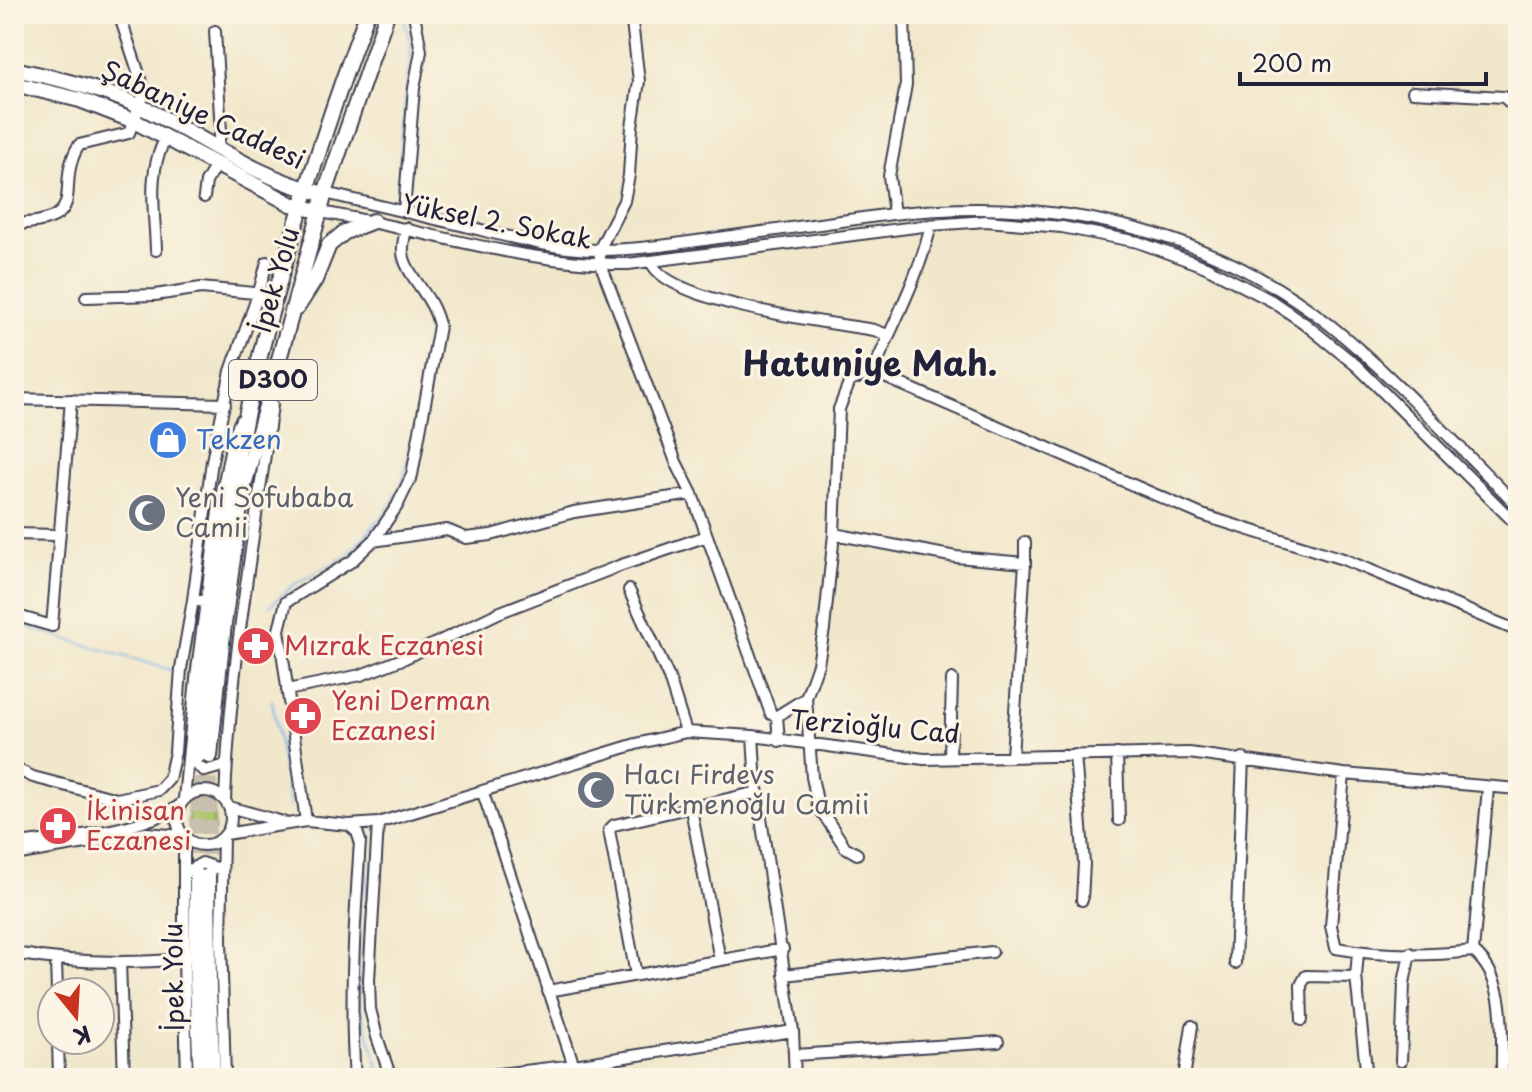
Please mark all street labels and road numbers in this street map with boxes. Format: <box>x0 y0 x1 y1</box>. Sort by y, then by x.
street label: Şabaniye Caddesi <box>95 49 312 178</box>
street label: Yüksel 2. Sokak <box>399 183 596 258</box>
street label: İpek Yolu <box>241 222 308 337</box>
road number: D300 <box>229 360 317 400</box>
street label: Terzioğlu Cad <box>789 699 961 752</box>
street label: İpek Yolu <box>152 923 193 1031</box>

